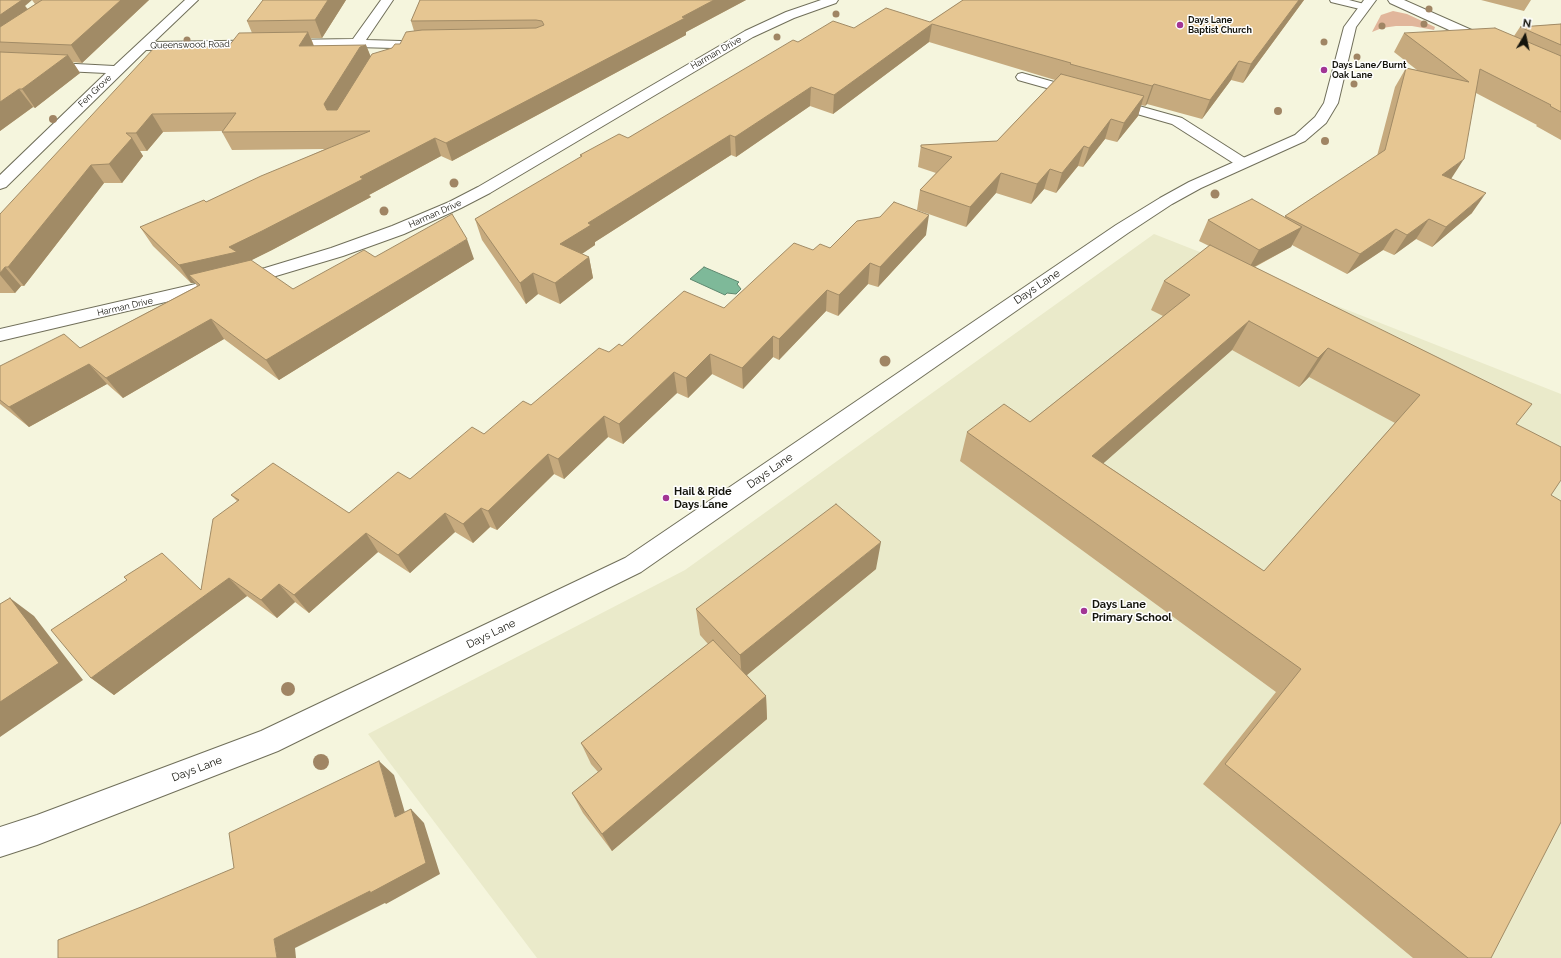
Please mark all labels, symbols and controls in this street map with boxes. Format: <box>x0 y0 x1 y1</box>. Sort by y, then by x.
place label: Days Lane Baptist Church <box>1188 15 1252 36</box>
north arrow <box>1505 16 1545 56</box>
text: N <box>1522 17 1532 31</box>
marker: Days Lane Baptist Church <box>1175 20 1185 30</box>
street label: Harman Drive <box>689 34 743 72</box>
street label: Queenswood Road <box>150 39 230 51</box>
place label: Days Lane/Burnt Oak Lane <box>1332 60 1406 81</box>
marker: Days Lane/Burnt Oak Lane <box>1319 65 1329 75</box>
street label: Fen Grove <box>76 72 114 110</box>
street label: Harman Drive <box>407 198 463 230</box>
street label: Days Lane <box>1011 267 1063 307</box>
street label: Harman Drive <box>96 295 154 319</box>
street label: Days Lane <box>745 450 795 492</box>
place label: Hail & Ride Days Lane <box>674 485 732 511</box>
marker: Hail & Ride Days Lane <box>661 493 671 503</box>
place label: Days Lane Primary School <box>1092 598 1172 624</box>
marker: Days Lane Primary School <box>1079 606 1089 616</box>
street label: Days Lane <box>464 616 518 652</box>
street label: Days Lane <box>170 753 224 785</box>

